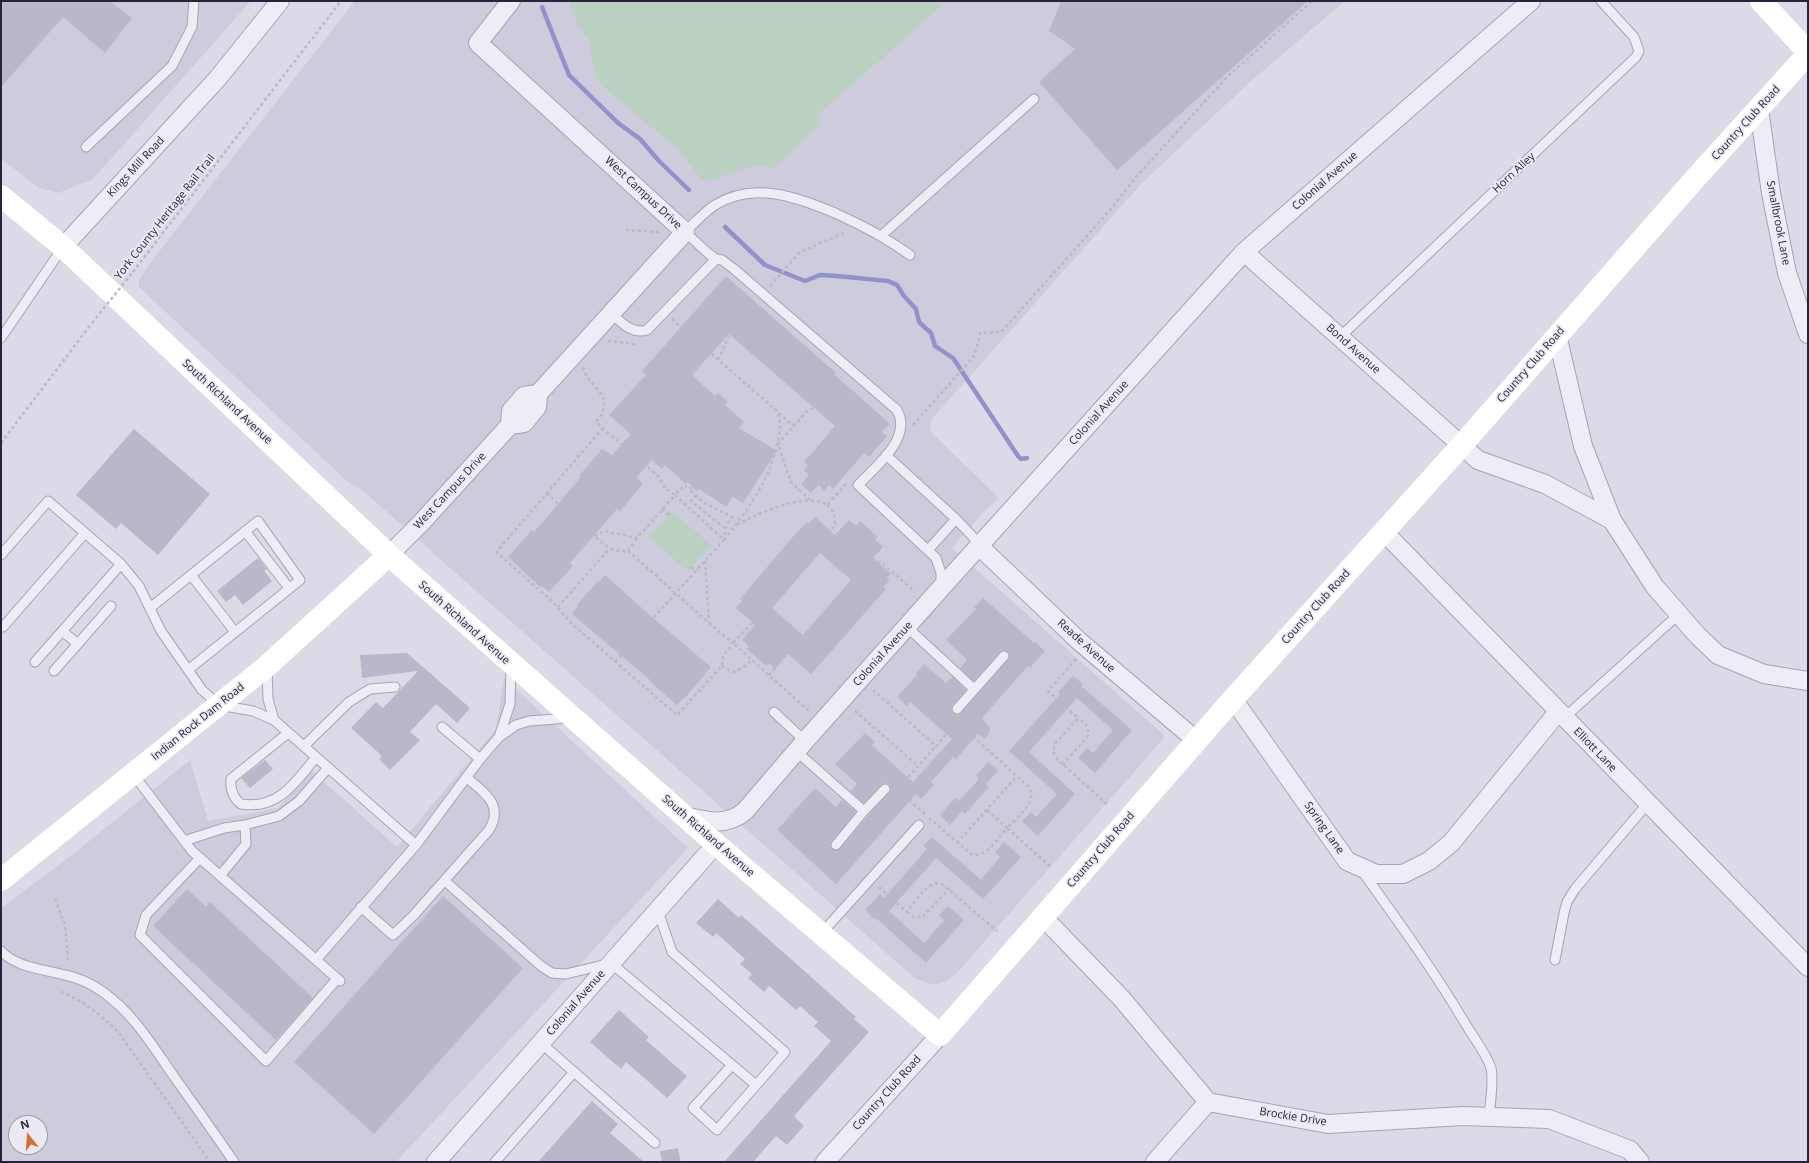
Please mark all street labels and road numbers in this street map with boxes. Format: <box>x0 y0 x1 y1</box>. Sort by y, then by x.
street label: Country Club Road <box>1709 83 1783 163</box>
street label: Kings Mill Road <box>105 134 167 200</box>
street label: Colonial Avenue <box>1290 149 1360 213</box>
street label: Horn Alley <box>1490 150 1538 196</box>
street label: York County Heritage Rail Trail <box>112 152 218 282</box>
street label: West Campus Drive <box>602 154 684 232</box>
street label: Smallbrook Lane <box>1763 180 1793 266</box>
street label: Bond Avenue <box>1323 321 1383 377</box>
street label: Country Club Road <box>1494 324 1568 406</box>
street label: South Richland Avenue <box>179 357 275 447</box>
street label: Colonial Avenue <box>1066 378 1132 448</box>
street label: West Campus Drive <box>411 450 489 532</box>
street label: Country Club Road <box>1279 567 1353 647</box>
street label: South Richland Avenue <box>416 579 512 667</box>
street label: Reade Avenue <box>1054 617 1118 675</box>
street label: Colonial Avenue <box>850 619 916 689</box>
street label: Indian Rock Dam Road <box>149 680 247 764</box>
street label: Elliott Lane <box>1571 725 1619 775</box>
street label: South Richland Avenue <box>659 792 757 880</box>
street label: Spring Lane <box>1301 799 1347 857</box>
street label: Country Club Road <box>1064 809 1138 891</box>
street label: Colonial Avenue <box>544 968 608 1038</box>
street label: Country Club Road <box>850 1053 924 1133</box>
street label: Brockie Drive <box>1258 1105 1328 1129</box>

